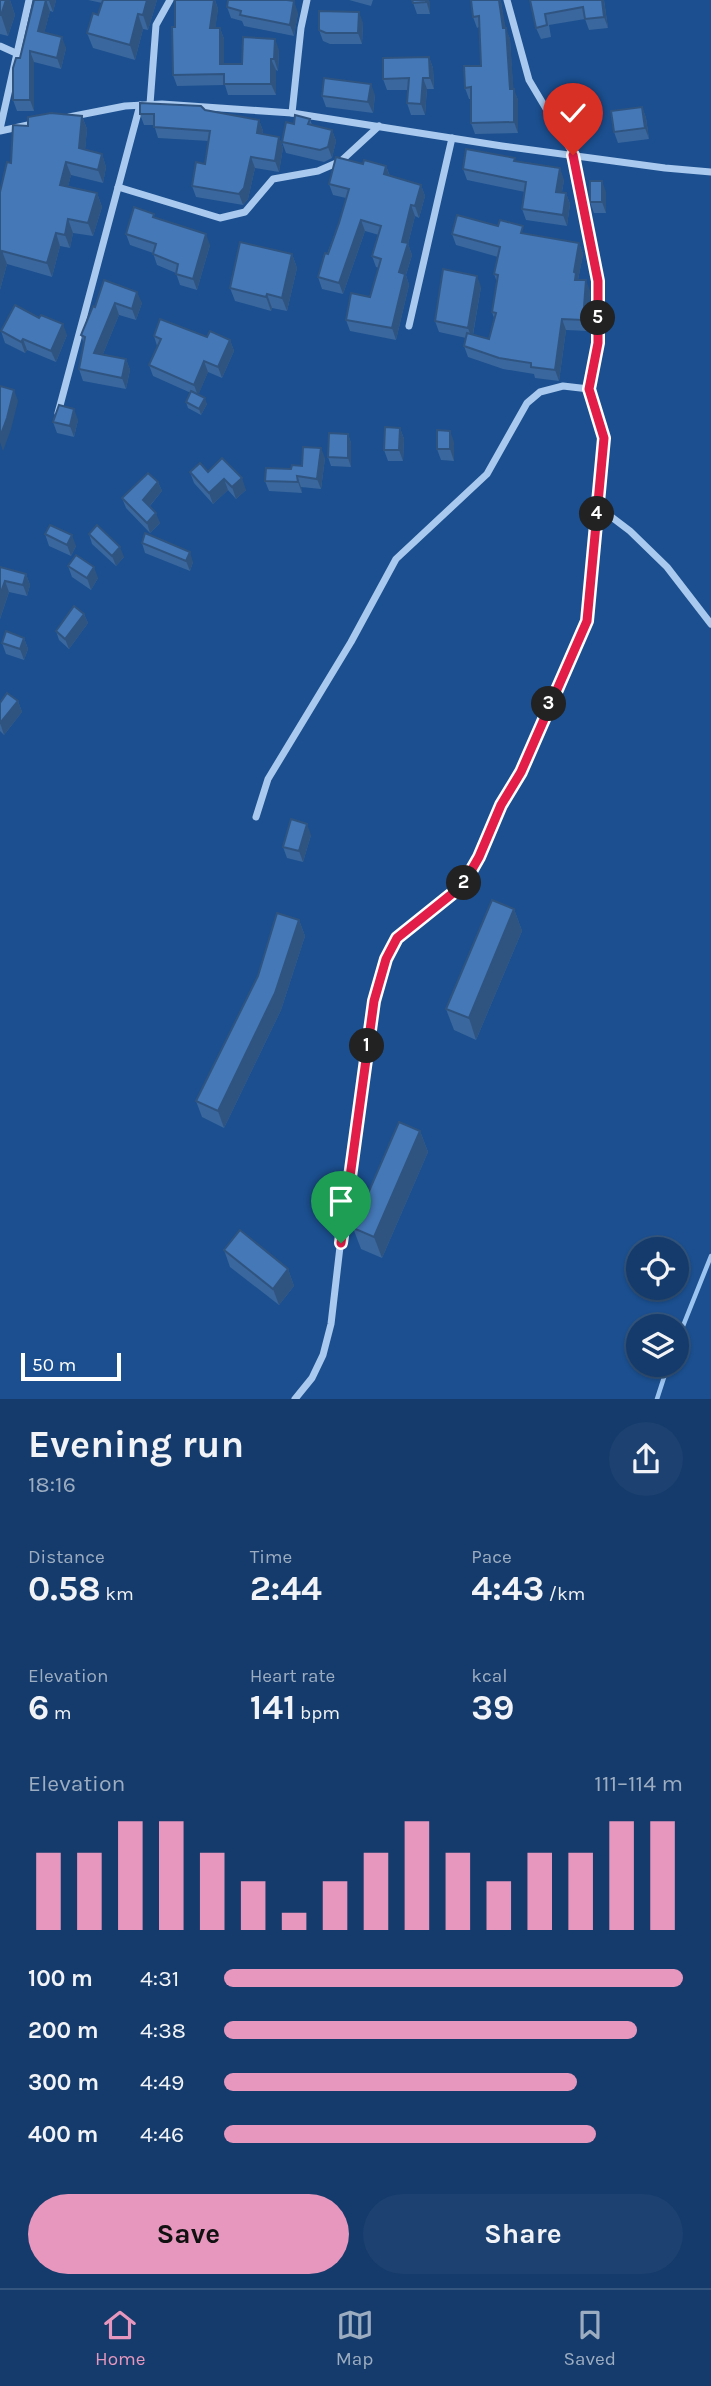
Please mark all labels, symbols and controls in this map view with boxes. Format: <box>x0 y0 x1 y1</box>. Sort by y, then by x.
pin <box>543 83 603 155</box>
icon: check <box>554 94 592 132</box>
pin: 5 <box>580 300 616 336</box>
text: 5 <box>592 306 603 328</box>
pin: 4 <box>580 496 614 532</box>
text: 4 <box>591 502 602 524</box>
pin: 3 <box>532 686 566 722</box>
text: 3 <box>543 692 554 714</box>
pin: 2 <box>447 866 482 900</box>
text: 2 <box>458 871 469 893</box>
pin: 1 <box>350 1028 384 1064</box>
text: 1 <box>363 1034 370 1056</box>
pin <box>311 1171 371 1243</box>
icon: arrive <box>322 1182 360 1220</box>
map controls <box>626 1237 689 1377</box>
button: locate <box>626 1237 689 1300</box>
button: layers <box>626 1314 689 1377</box>
scale bar <box>21 1350 121 1382</box>
text: 50 m <box>32 1354 76 1376</box>
text: Evening run <box>28 1422 244 1467</box>
button: share <box>609 1422 683 1496</box>
text: 18:16 <box>28 1471 76 1498</box>
text: Distance <box>28 1546 105 1568</box>
text: Time <box>250 1546 292 1568</box>
text: Pace <box>471 1546 512 1568</box>
text: 0.58 <box>28 1568 101 1609</box>
text: 2:44 <box>250 1568 322 1609</box>
text: 4:43 <box>471 1568 544 1609</box>
text: km <box>101 1583 134 1605</box>
text: /km <box>544 1583 585 1605</box>
text: Elevation <box>28 1665 108 1687</box>
text: Heart rate <box>250 1665 335 1687</box>
text: kcal <box>471 1665 508 1687</box>
text: 6 <box>28 1687 49 1728</box>
text: 141 <box>250 1687 295 1728</box>
text: 39 <box>471 1687 514 1728</box>
text: m <box>49 1702 72 1724</box>
text: bpm <box>295 1702 340 1724</box>
text: Elevation <box>28 1770 125 1797</box>
text: 111–114 m <box>594 1770 683 1797</box>
text: 100 m <box>28 1965 93 1992</box>
text: 4:31 <box>140 1965 179 1992</box>
text: 200 m <box>28 2017 99 2044</box>
text: 4:38 <box>140 2017 186 2044</box>
text: 300 m <box>28 2069 99 2096</box>
text: 4:49 <box>140 2069 184 2096</box>
text: 400 m <box>28 2121 98 2148</box>
text: 4:46 <box>140 2121 184 2148</box>
button: Save <box>28 2194 349 2274</box>
button: Share <box>363 2194 683 2274</box>
tab: Home <box>95 2306 146 2370</box>
tab: Map <box>336 2306 374 2370</box>
tab: Saved <box>564 2306 616 2370</box>

